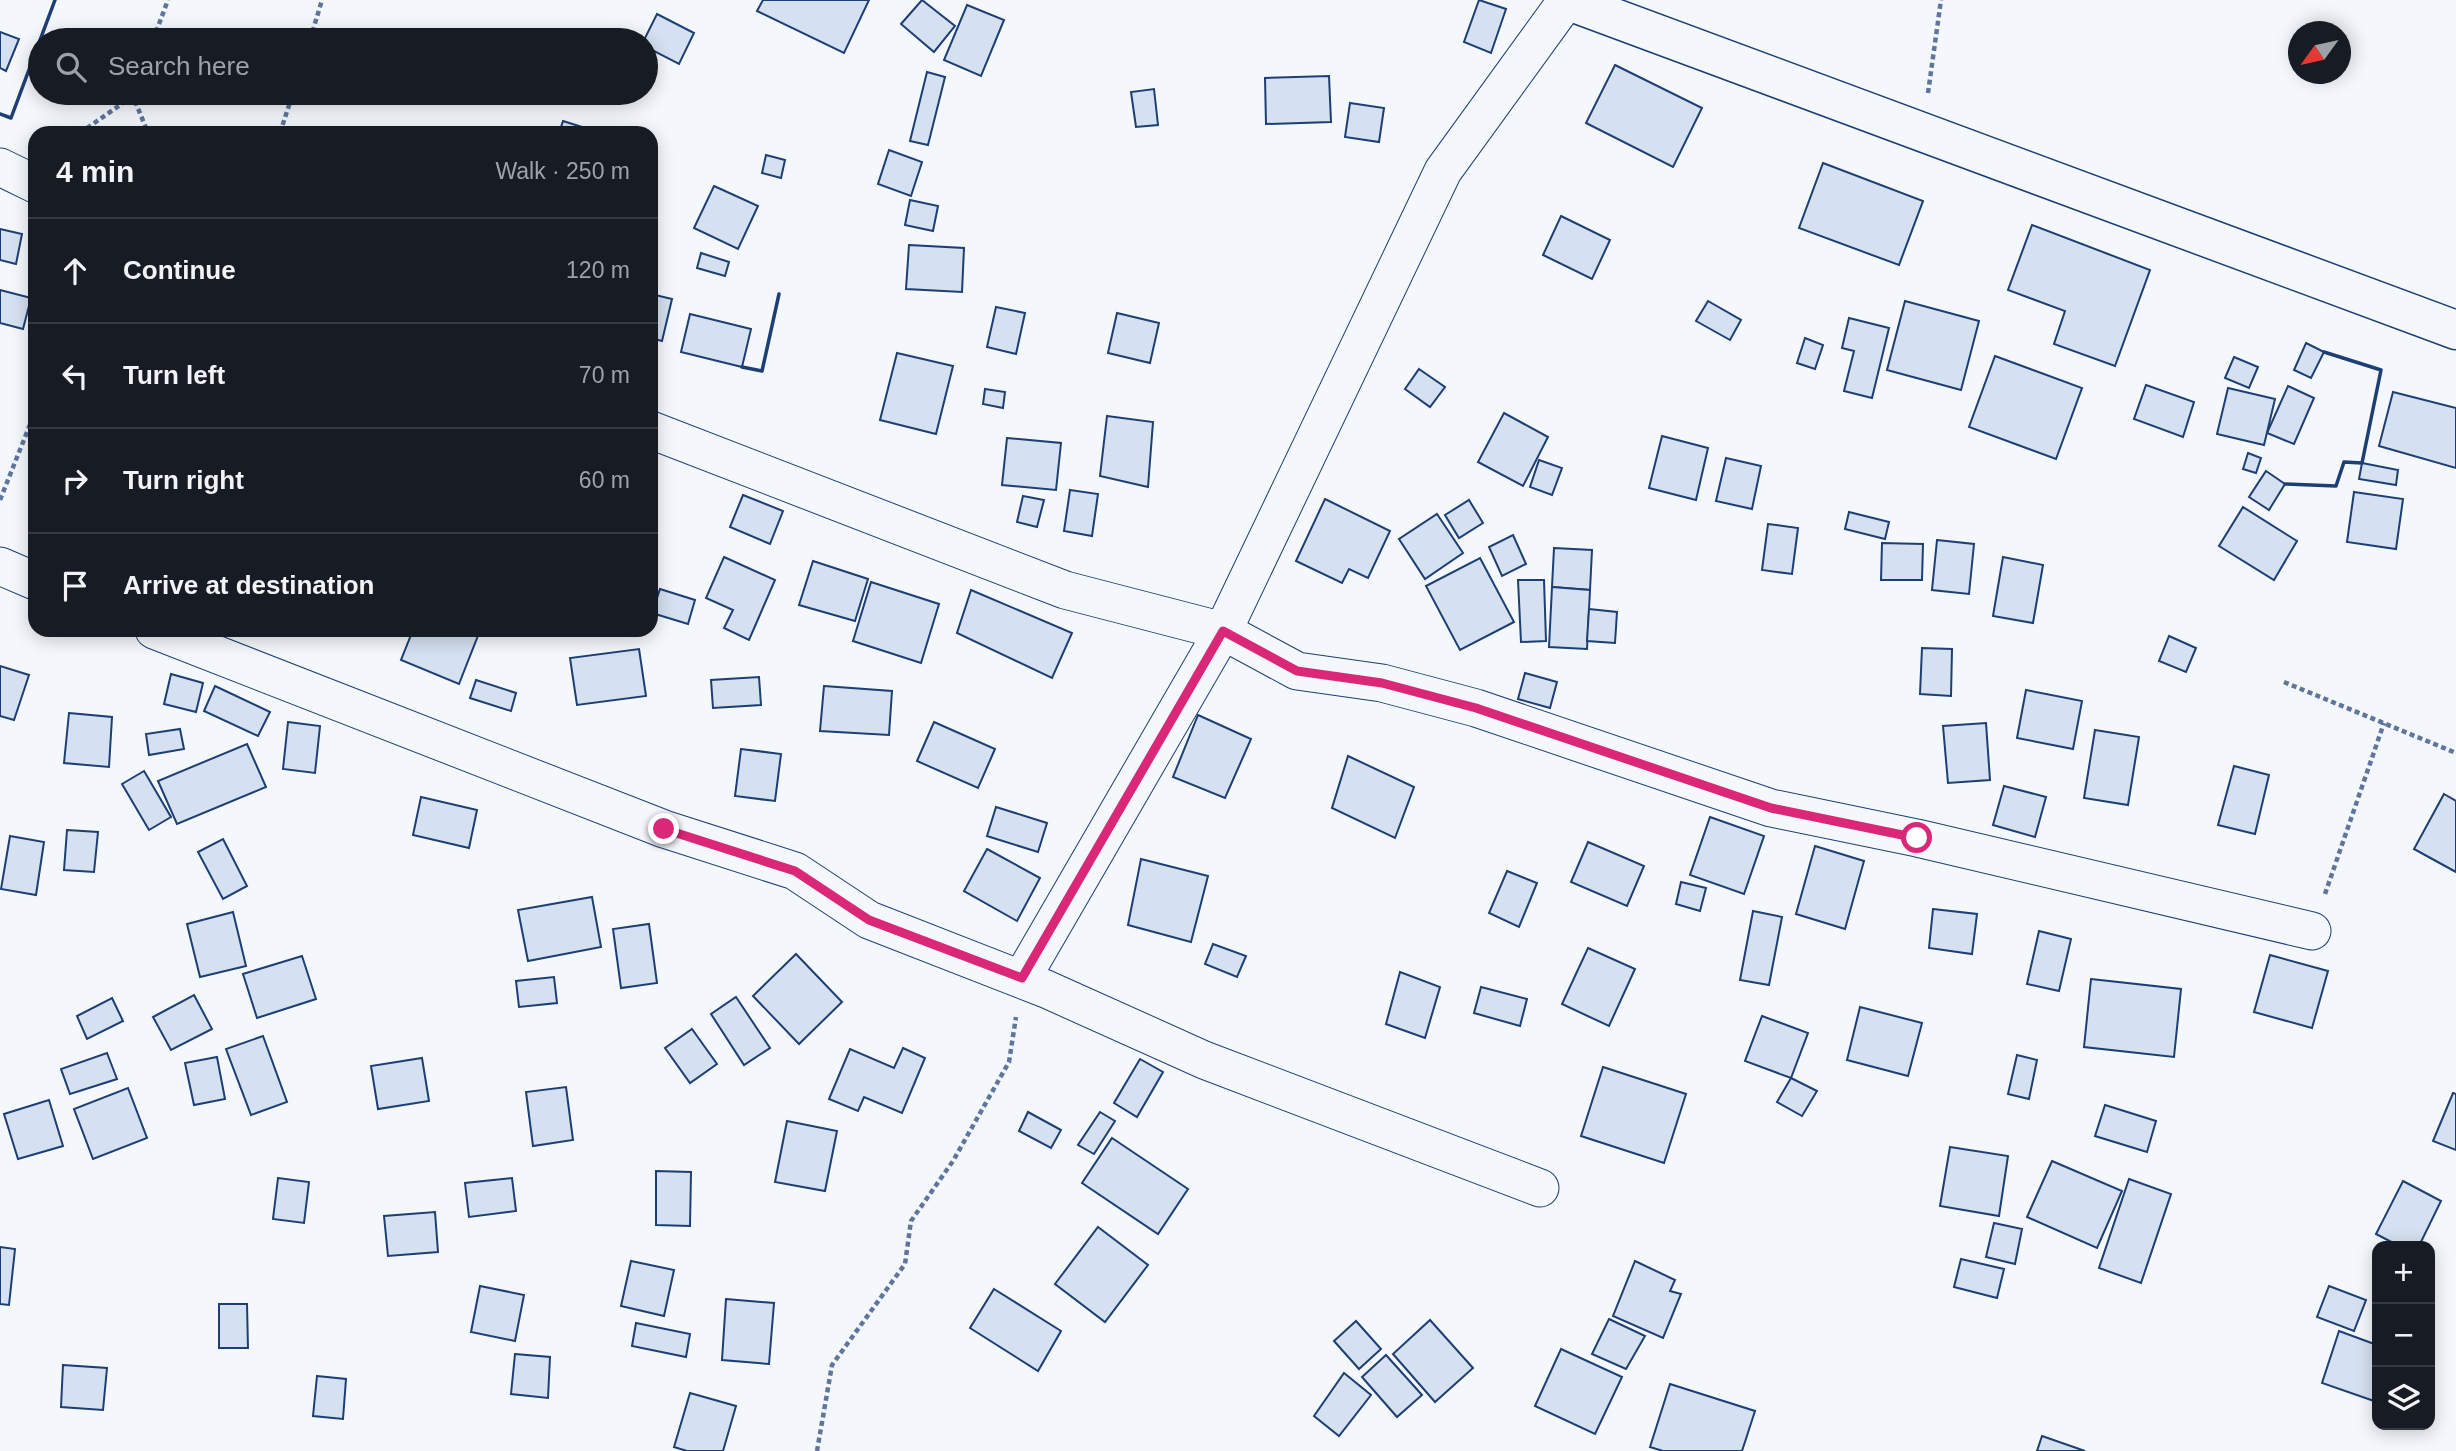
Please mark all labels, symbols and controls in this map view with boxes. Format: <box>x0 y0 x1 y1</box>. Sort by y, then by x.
north arrow <box>2288 21 2351 84</box>
search box <box>28 28 658 105</box>
icon: search <box>52 48 90 86</box>
text: Search here <box>108 51 250 81</box>
text: 4 min <box>56 155 134 188</box>
text: Walk · 250 m <box>495 158 630 184</box>
icon: ahead <box>56 252 94 290</box>
text: Continue <box>123 255 236 285</box>
text: 120 m <box>566 257 630 283</box>
icon: left <box>56 357 94 395</box>
text: Turn left <box>123 360 225 390</box>
text: 70 m <box>579 362 630 388</box>
icon: right <box>56 462 94 500</box>
text: Turn right <box>123 465 244 495</box>
text: 60 m <box>579 467 630 493</box>
icon: arrive <box>56 567 94 605</box>
text: Arrive at destination <box>123 570 374 600</box>
route end <box>648 813 679 844</box>
route start <box>1901 822 1932 853</box>
map controls <box>2372 1241 2435 1430</box>
button: + <box>2372 1241 2435 1304</box>
button: − <box>2372 1304 2435 1367</box>
button: layers <box>2372 1367 2435 1430</box>

